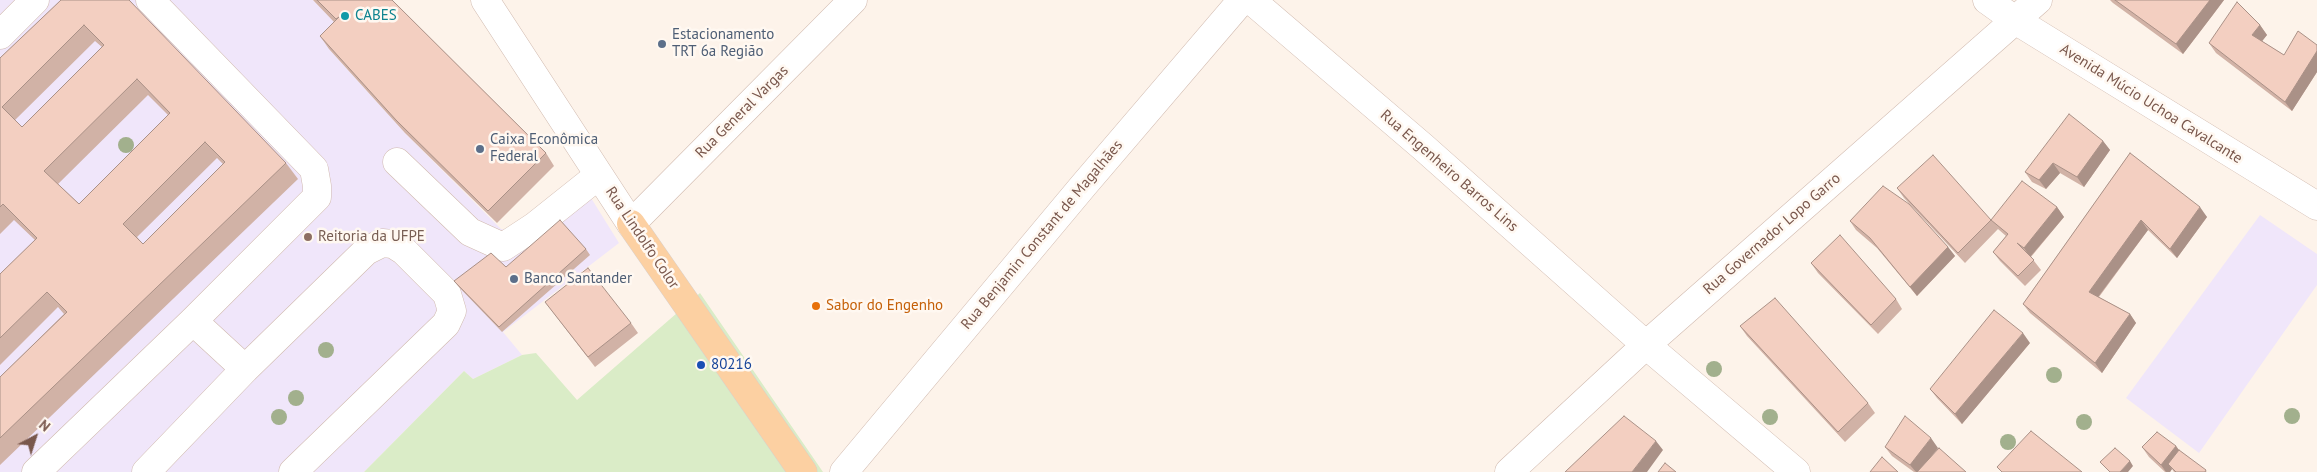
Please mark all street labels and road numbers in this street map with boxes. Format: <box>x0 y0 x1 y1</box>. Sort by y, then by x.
street label: Avenida Múcio Uchoa Cavalcante <box>2057 40 2245 168</box>
street label: Rua General Vargas <box>692 62 792 162</box>
street label: Rua Engenheiro Barros Lins <box>1377 106 1521 236</box>
street label: Rua Benjamin Constant de Magalhães <box>957 137 1127 333</box>
street label: Rua Governador Lopo Garro <box>1700 170 1844 298</box>
street label: Rua Lindolfo Color <box>601 184 683 292</box>

